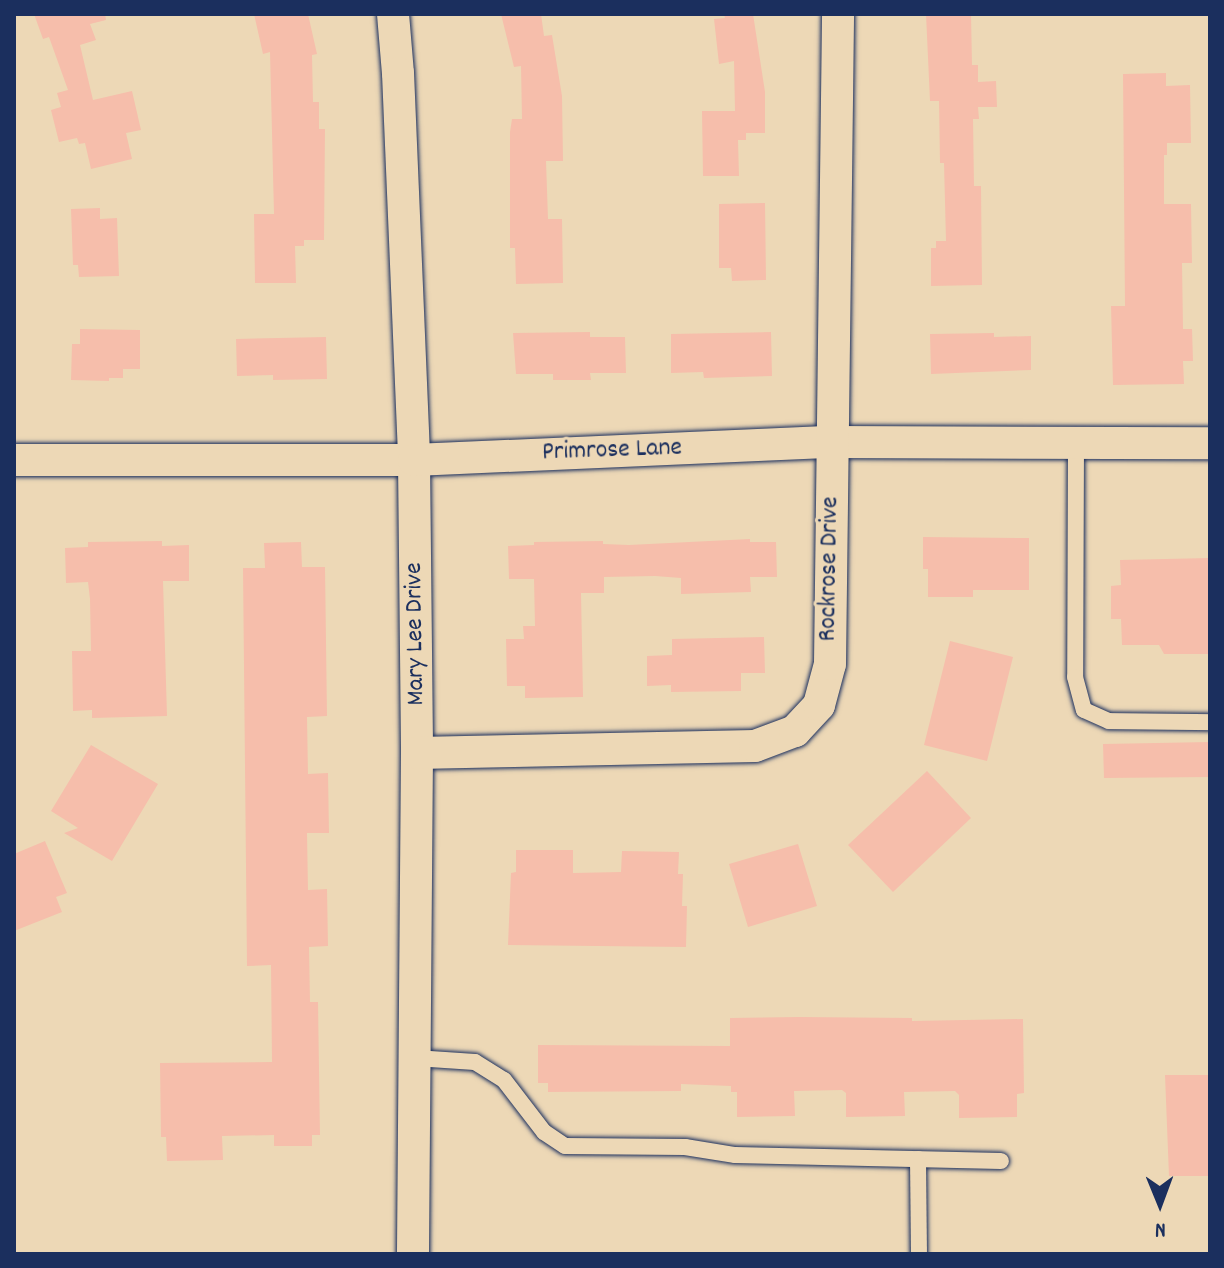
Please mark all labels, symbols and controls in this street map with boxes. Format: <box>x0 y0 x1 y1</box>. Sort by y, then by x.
street label: Primrose Lane <box>542 433 682 469</box>
street label: Rockrose Drive <box>813 496 847 642</box>
street label: Mary Lee Drive <box>399 562 433 706</box>
north arrow <box>1120 1164 1200 1244</box>
text: N <box>1155 1213 1166 1244</box>

